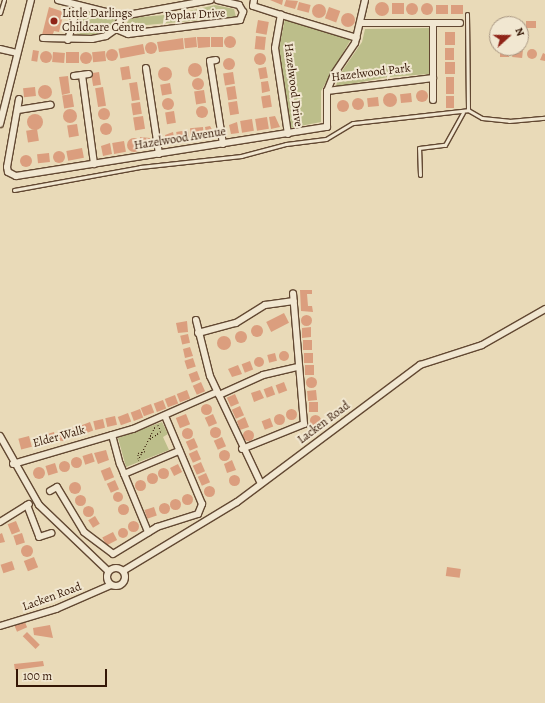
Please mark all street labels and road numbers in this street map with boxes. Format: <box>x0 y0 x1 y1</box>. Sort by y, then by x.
street label: Poplar Drive <box>164 6 226 24</box>
street label: Hazelwood Drive <box>281 42 305 128</box>
street label: Hazelwood Park <box>331 61 411 85</box>
street label: Hazelwood Avenue <box>133 125 227 153</box>
street label: Lacken Road <box>295 399 353 447</box>
street label: Elder Walk <box>31 423 87 451</box>
street label: Lacken Road <box>21 580 83 614</box>

